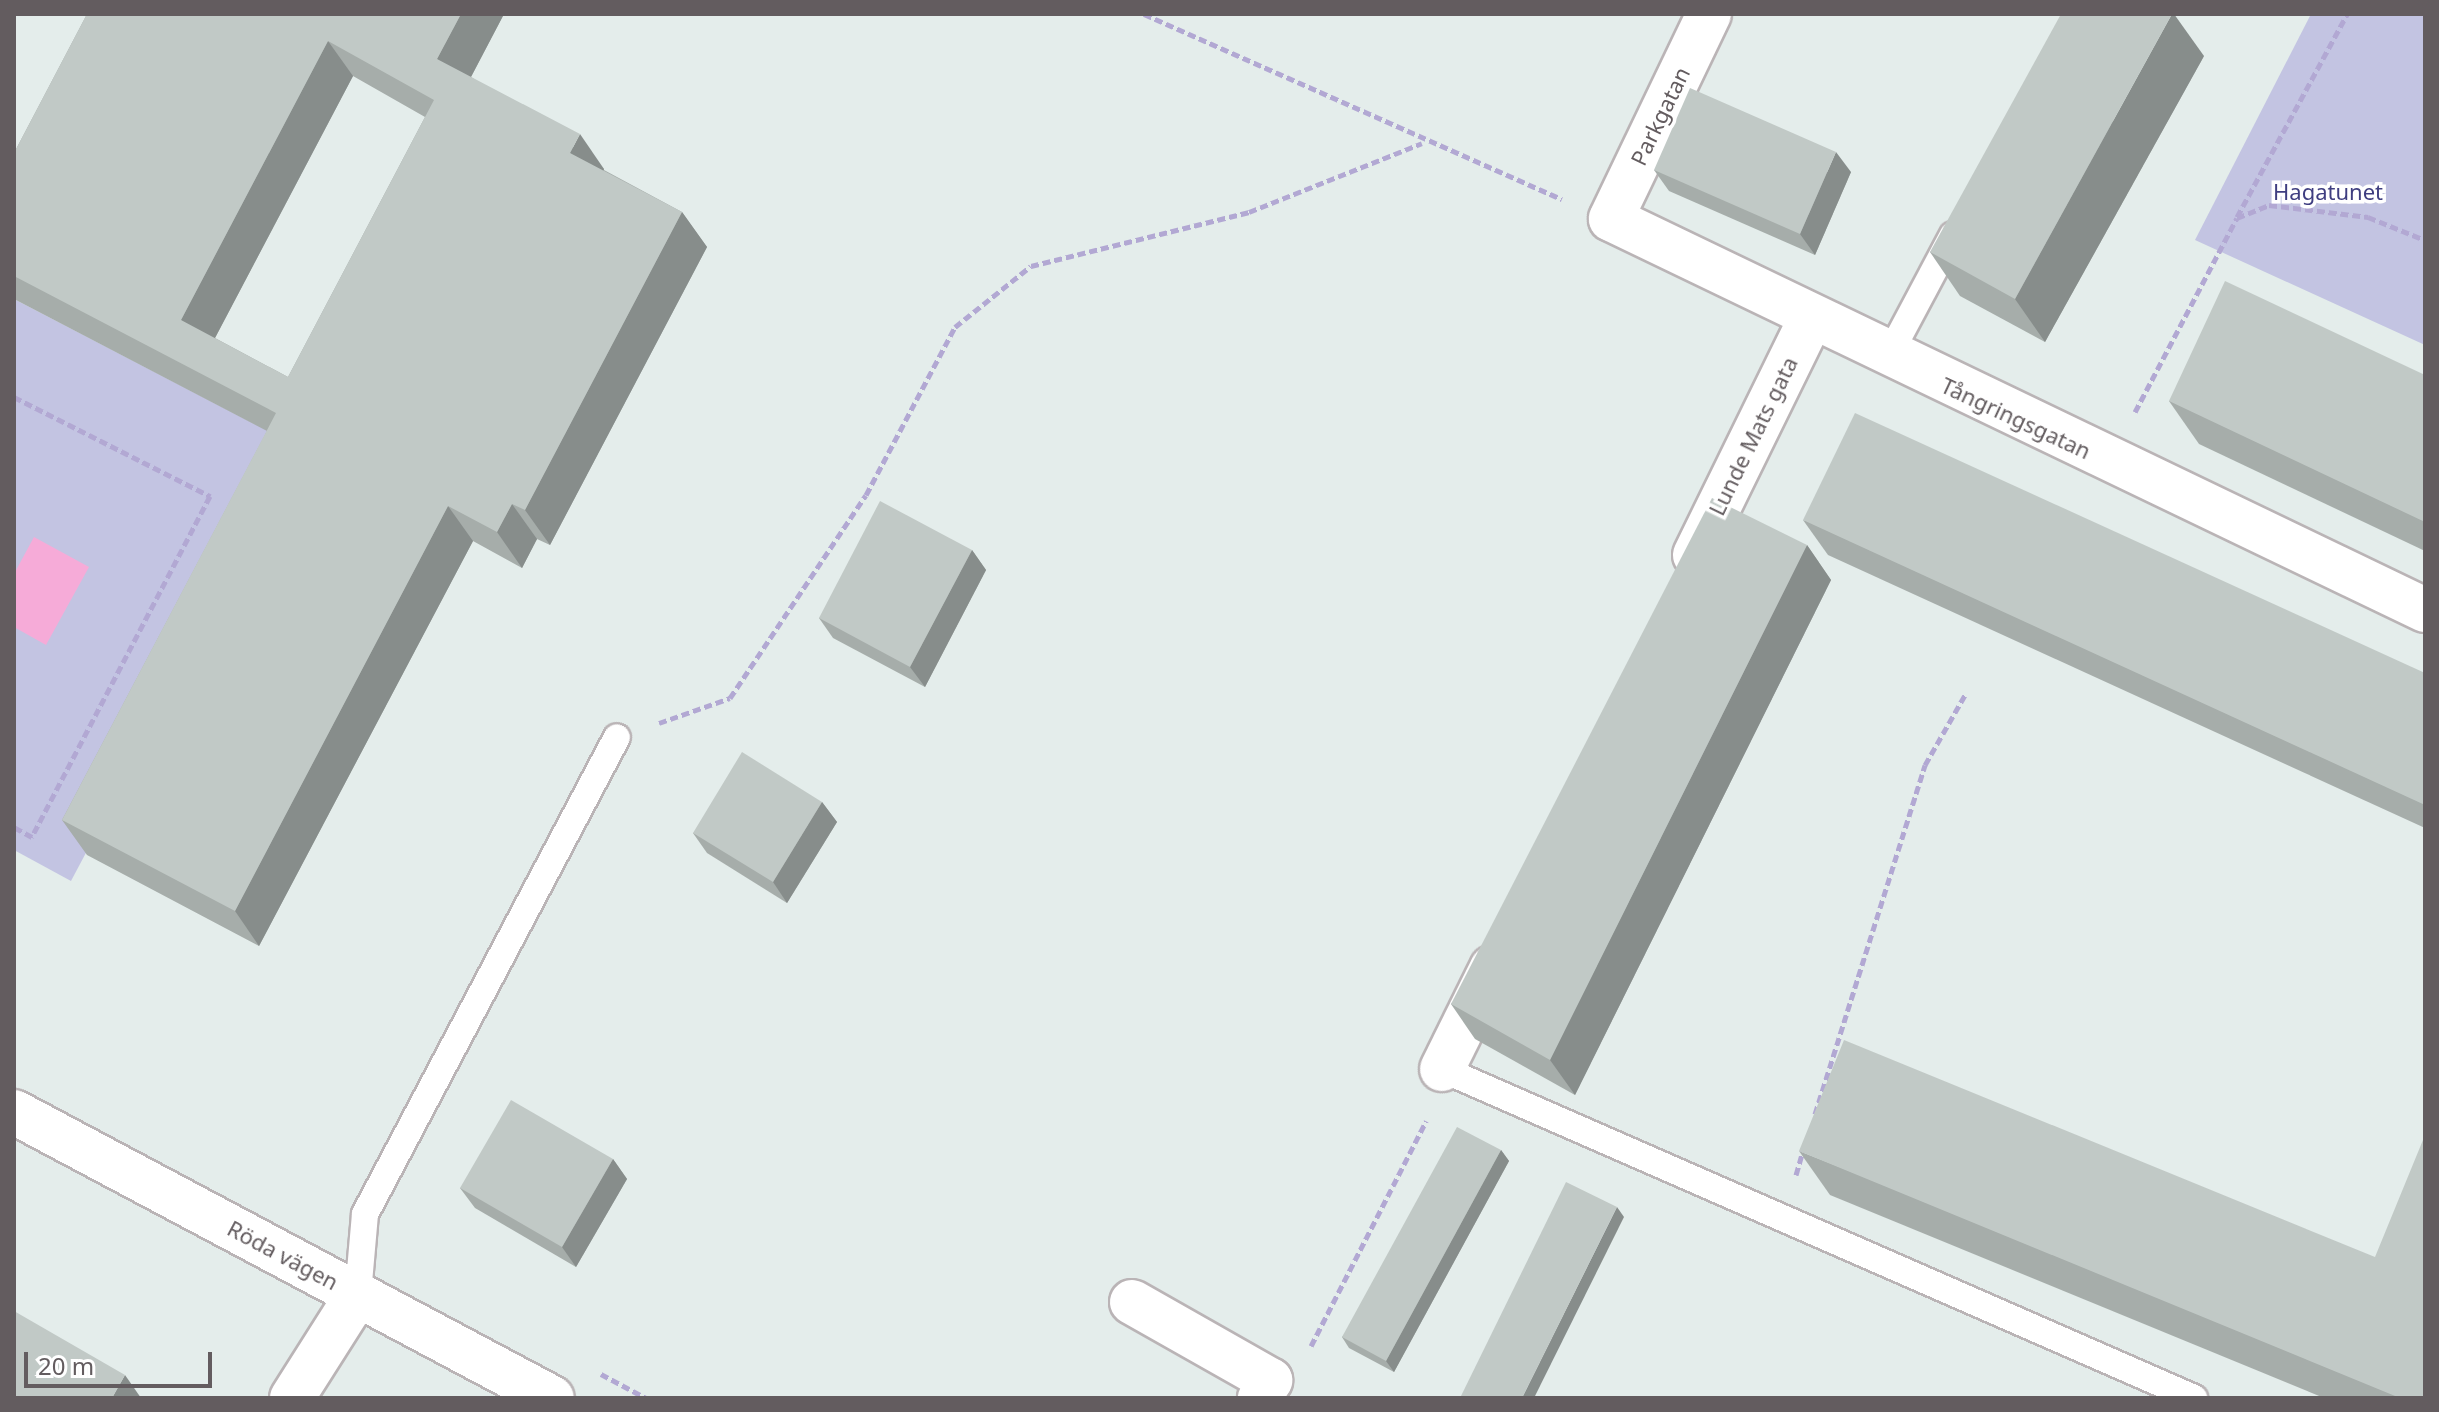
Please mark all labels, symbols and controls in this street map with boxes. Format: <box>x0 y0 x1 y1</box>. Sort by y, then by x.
street label: Parkgatan <box>1625 62 1695 170</box>
park label: Hagatunet <box>2273 179 2383 205</box>
street label: Lunde Mats gata <box>1703 352 1803 520</box>
street label: Tångringsgatan <box>1937 372 2095 464</box>
street label: Röda vägen <box>223 1215 343 1295</box>
scale bar <box>28 1336 216 1386</box>
text: 20 m <box>38 1349 94 1382</box>

